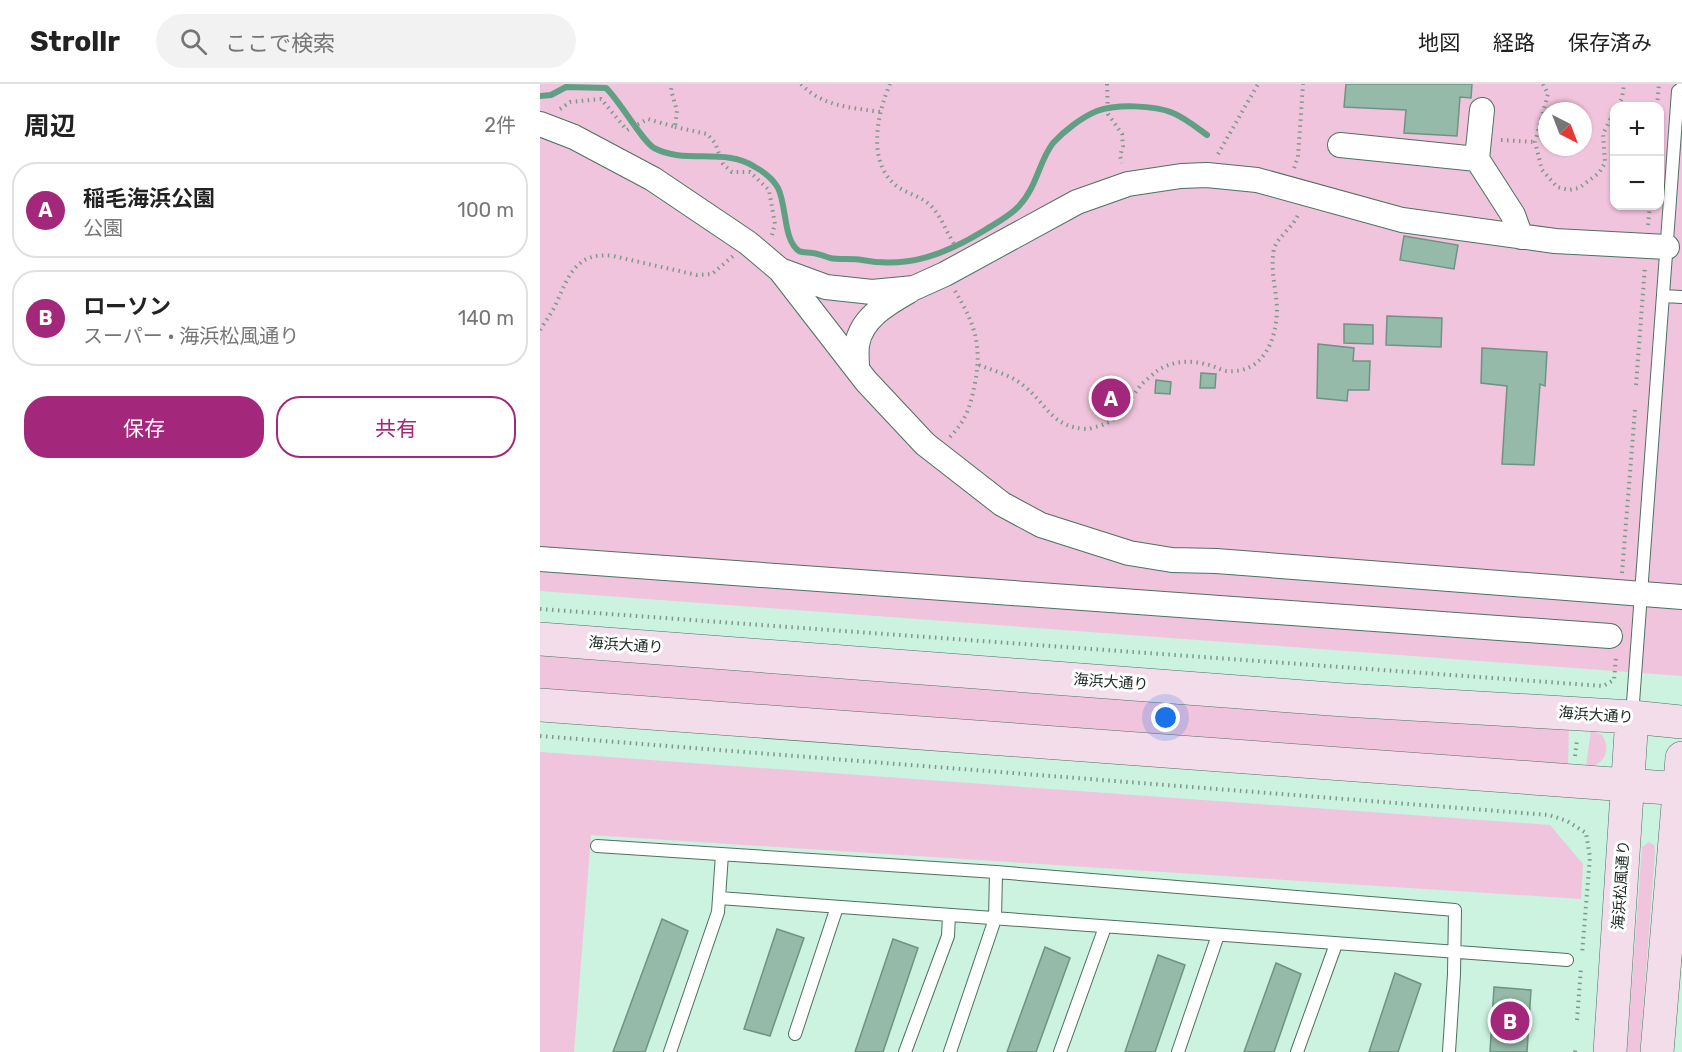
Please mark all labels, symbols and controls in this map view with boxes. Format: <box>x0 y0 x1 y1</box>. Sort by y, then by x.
search box <box>156 14 576 68</box>
text: Strollr <box>30 25 120 58</box>
icon: search <box>177 25 210 58</box>
text: ここで検索 <box>225 30 335 57</box>
text: 地図 <box>1418 30 1460 55</box>
text: 経路 <box>1493 30 1535 55</box>
text: 保存済み <box>1568 30 1652 55</box>
north arrow <box>1538 102 1592 156</box>
map controls <box>1610 102 1664 210</box>
button: + <box>1610 102 1664 156</box>
text: 周辺 <box>24 111 76 142</box>
text: 2件 <box>484 113 516 137</box>
button: − <box>1610 156 1664 210</box>
text: 稲毛海浜公園 <box>83 185 215 212</box>
text: A <box>38 198 53 222</box>
text: 100 m <box>457 198 514 222</box>
text: 公園 <box>83 216 123 240</box>
text: ローソン <box>83 293 171 320</box>
text: B <box>38 306 53 330</box>
text: 140 m <box>458 306 514 330</box>
text: スーパー · 海浜松風通り <box>83 324 299 348</box>
pin: A <box>1092 376 1130 420</box>
button: 保存 <box>24 396 264 458</box>
button: 共有 <box>276 396 516 458</box>
street label: 海浜大通り <box>588 633 664 657</box>
street label: 海浜大通り <box>1073 670 1149 694</box>
your location <box>1151 703 1180 732</box>
street label: 海浜大通り <box>1558 703 1634 727</box>
street label: 海浜松風通り <box>1609 839 1633 931</box>
pin: B <box>1490 998 1530 1044</box>

